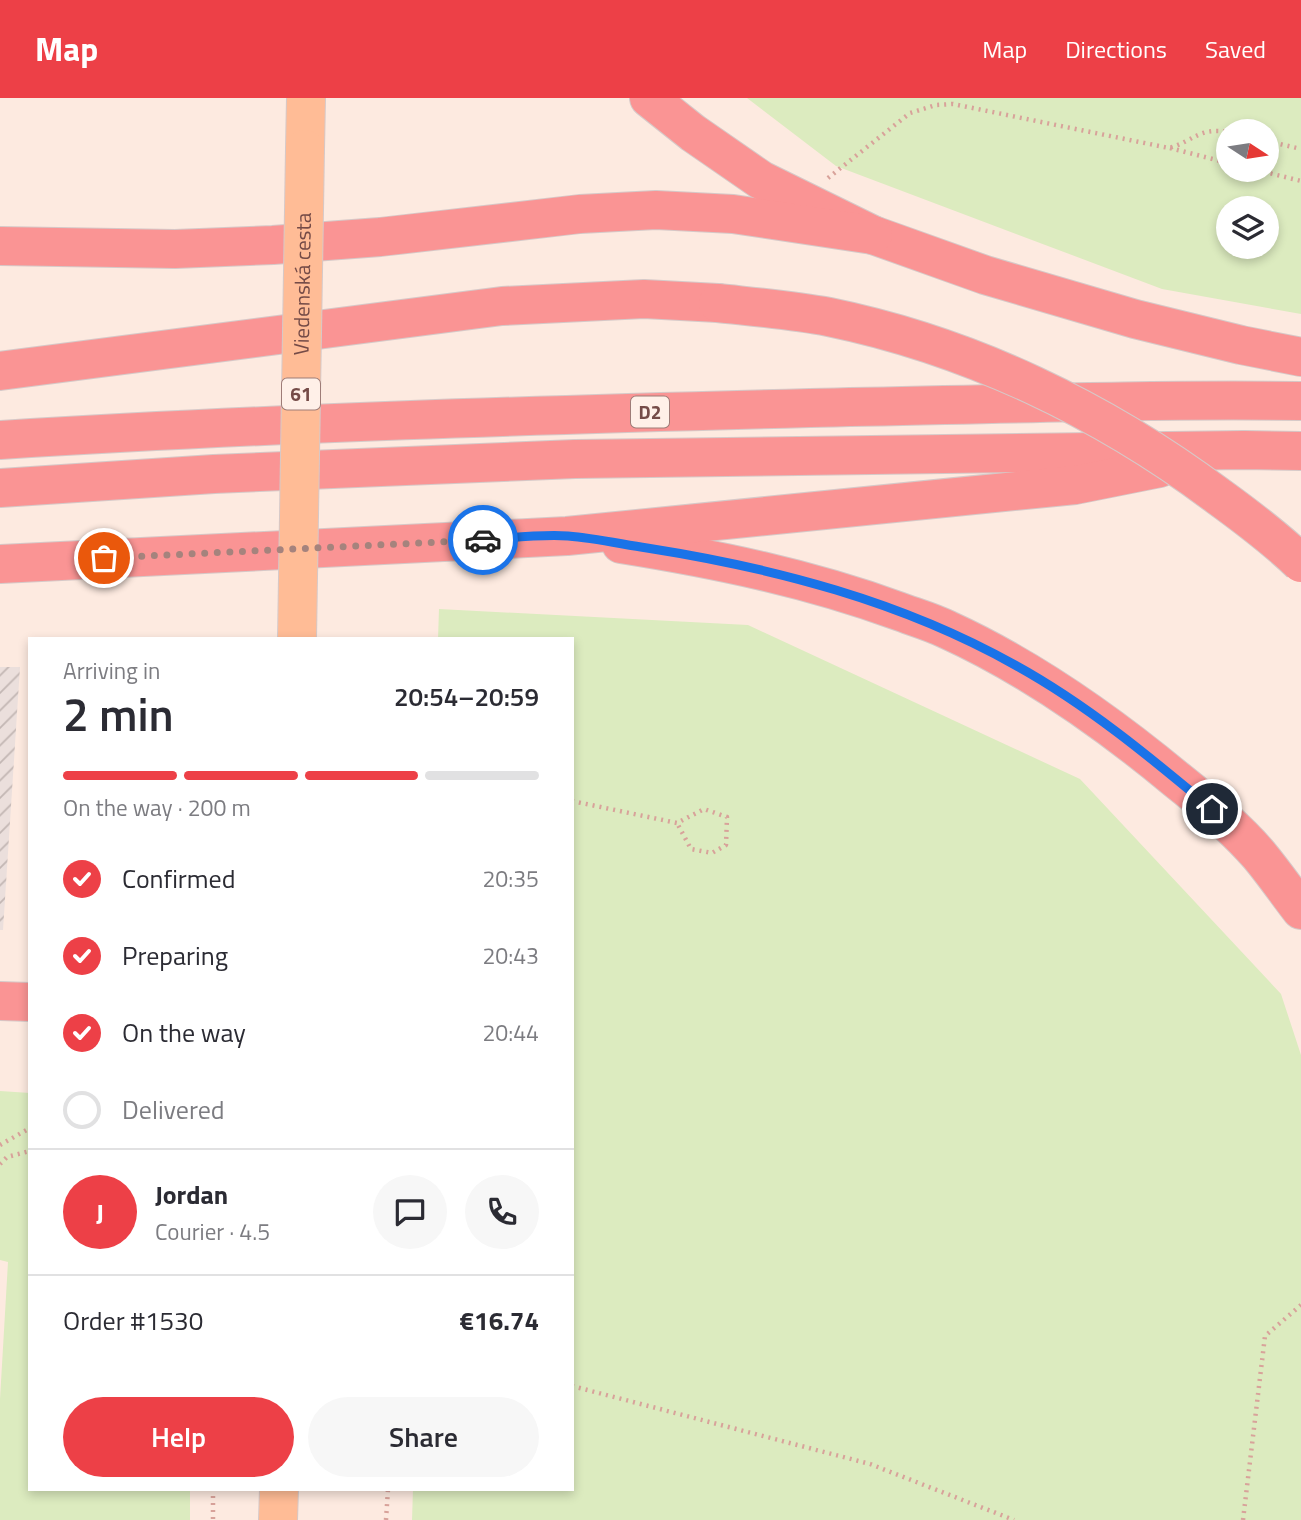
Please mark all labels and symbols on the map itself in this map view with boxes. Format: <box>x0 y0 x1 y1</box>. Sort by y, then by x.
north arrow <box>1216 119 1279 182</box>
street label: Viedenská cesta <box>285 212 319 356</box>
road number: 61 <box>282 378 320 410</box>
road number: D2 <box>631 396 669 428</box>
courier <box>448 505 518 575</box>
pin <box>74 528 134 588</box>
pin <box>1182 779 1242 839</box>

